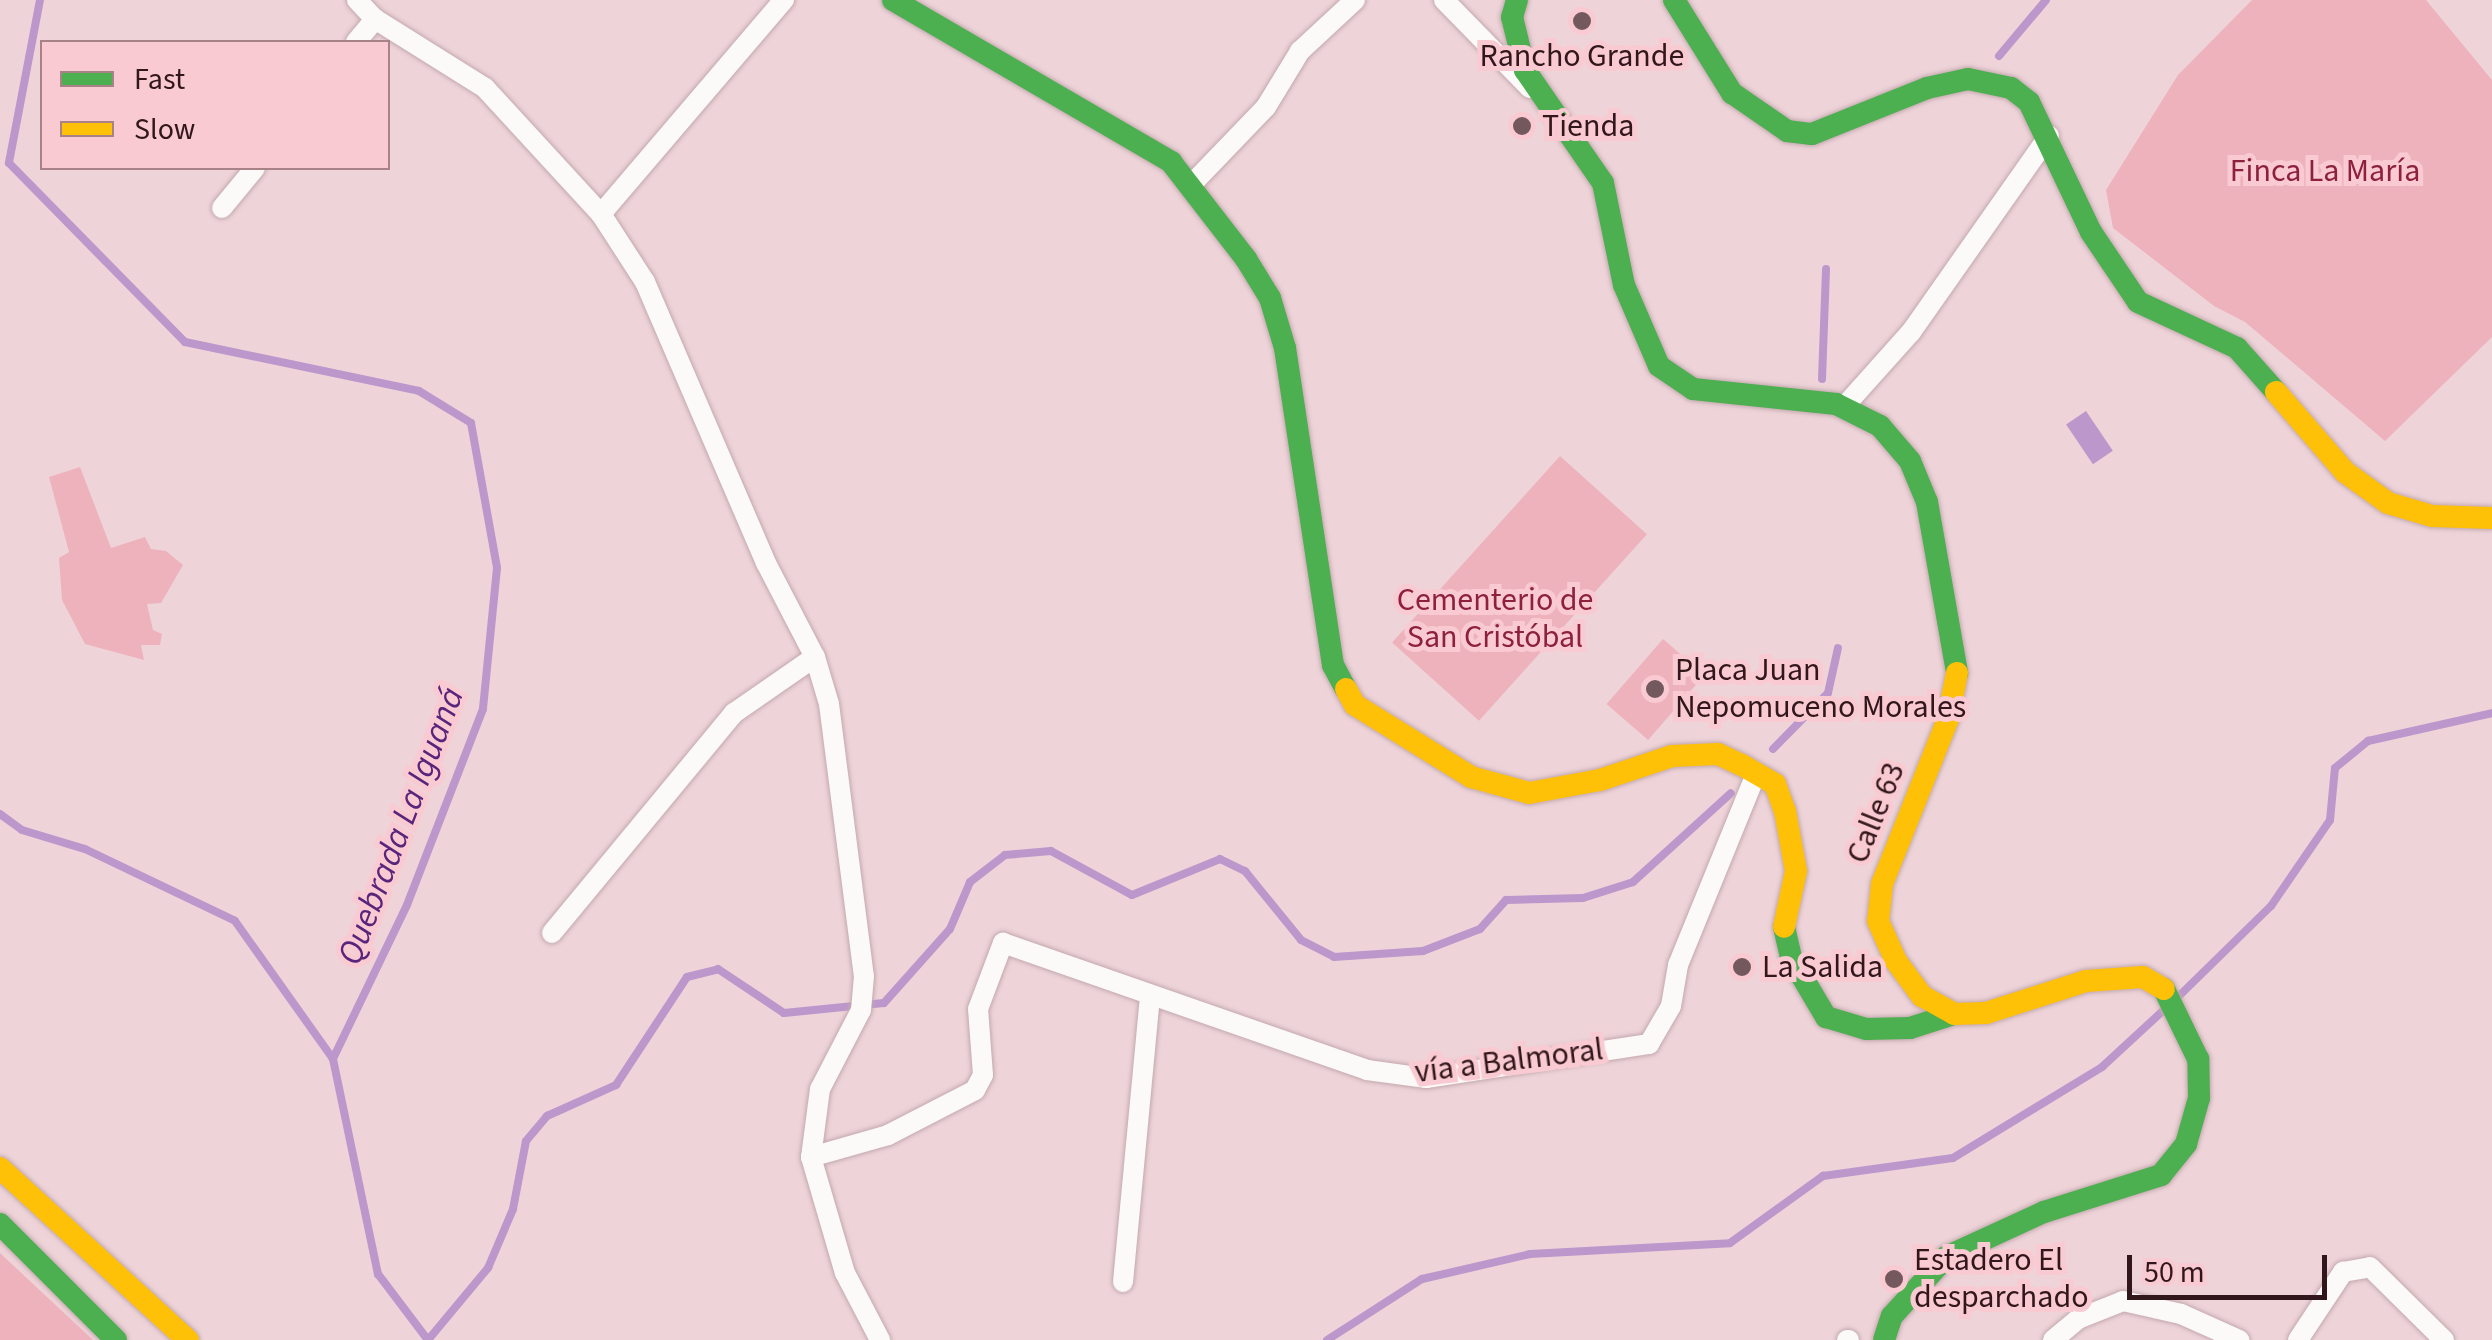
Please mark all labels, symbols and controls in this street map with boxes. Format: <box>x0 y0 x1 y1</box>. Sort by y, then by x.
marker: Rancho Grande <box>1571 10 1593 32</box>
place label: Rancho Grande <box>1480 37 1684 75</box>
legend <box>40 40 390 170</box>
text: Fast <box>134 58 185 101</box>
place label: Tienda <box>1542 107 1634 145</box>
text: Slow <box>134 108 195 151</box>
marker: Tienda <box>1511 115 1533 137</box>
park label: Finca La María <box>2230 152 2420 190</box>
park label: Cementerio de San Cristóbal <box>1397 582 1593 657</box>
place label: Placa Juan Nepomuceno Morales <box>1675 652 1966 727</box>
marker: Placa Juan Nepomuceno Morales <box>1644 678 1666 700</box>
water label: Quebrada La Iguaná <box>329 681 473 971</box>
street label: Calle 63 <box>1839 757 1913 869</box>
place label: La Salida <box>1762 948 1883 986</box>
marker: La Salida <box>1731 956 1753 978</box>
street label: vía a Balmoral <box>1413 1030 1605 1092</box>
scale bar <box>2132 1235 2332 1297</box>
place label: Estadero El desparchado <box>1914 1242 2089 1317</box>
text: 50 m <box>2144 1251 2205 1294</box>
marker: Estadero El desparchado <box>1883 1268 1905 1290</box>

